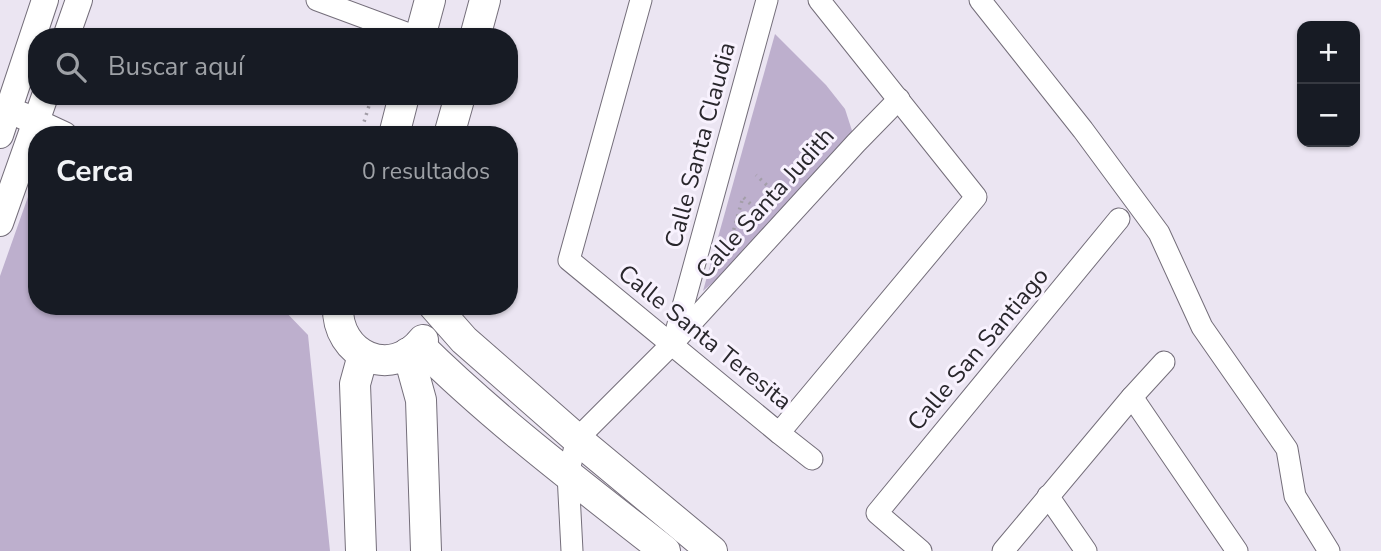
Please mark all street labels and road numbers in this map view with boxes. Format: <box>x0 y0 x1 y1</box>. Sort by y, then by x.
street label: Calle Santa Claudia <box>657 39 743 251</box>
street label: Calle Santa Judith <box>689 121 841 285</box>
street label: Calle Santa Teresita <box>611 257 799 417</box>
street label: Calle San Santiago <box>900 261 1056 437</box>

